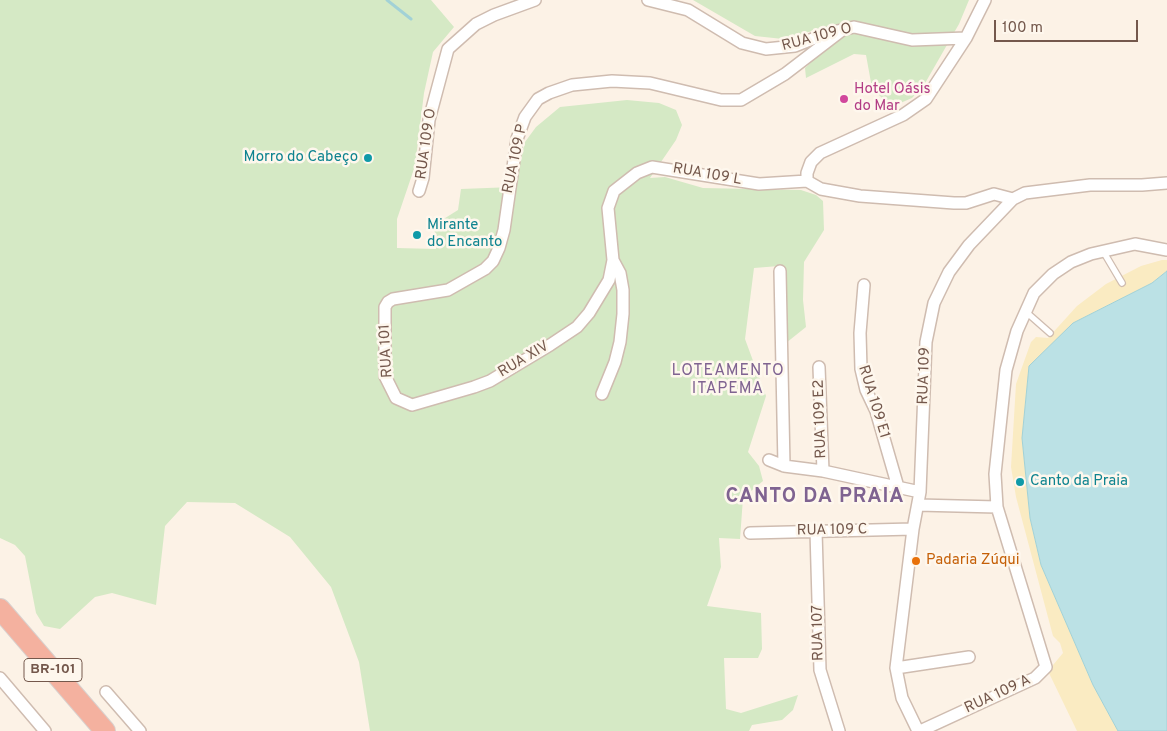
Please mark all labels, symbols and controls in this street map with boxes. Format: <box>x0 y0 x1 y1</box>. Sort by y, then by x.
scale bar <box>997 10 1141 42</box>
text: 100 m <box>1002 19 1043 38</box>
street label: RUA 109 O <box>780 20 854 56</box>
place label: Hotel Oásis do Mar <box>854 81 931 116</box>
marker: Hotel Oásis do Mar <box>838 93 850 105</box>
street label: RUA 109 O <box>413 107 441 181</box>
street label: RUA 109 P <box>500 123 532 195</box>
place label: Morro do Cabeço <box>244 149 358 167</box>
marker: Morro do Cabeço <box>362 152 374 164</box>
street label: RUA 109 L <box>671 160 743 190</box>
place label: Mirante do Encanto <box>427 217 502 252</box>
marker: Mirante do Encanto <box>411 229 423 241</box>
street label: RUA 101 <box>377 324 397 378</box>
street label: RUA XIV <box>495 338 553 382</box>
street label: RUA 109 <box>915 347 935 405</box>
district label: LOTEAMENTO ITAPEMA <box>670 362 786 400</box>
street label: RUA 109 E1 <box>853 363 893 441</box>
street label: RUA 109 E2 <box>811 379 831 459</box>
place label: Canto da Praia <box>1030 473 1128 491</box>
marker: Canto da Praia <box>1014 476 1026 488</box>
district label: CANTO DA PRAIA <box>724 486 906 510</box>
street label: RUA 109 C <box>797 521 867 541</box>
place label: Padaria Zúqui <box>926 552 1020 570</box>
marker: Padaria Zúqui <box>910 555 922 567</box>
street label: RUA 107 <box>810 605 828 661</box>
road number: BR-101 <box>24 658 82 682</box>
street label: RUA 109 A <box>962 672 1034 718</box>

